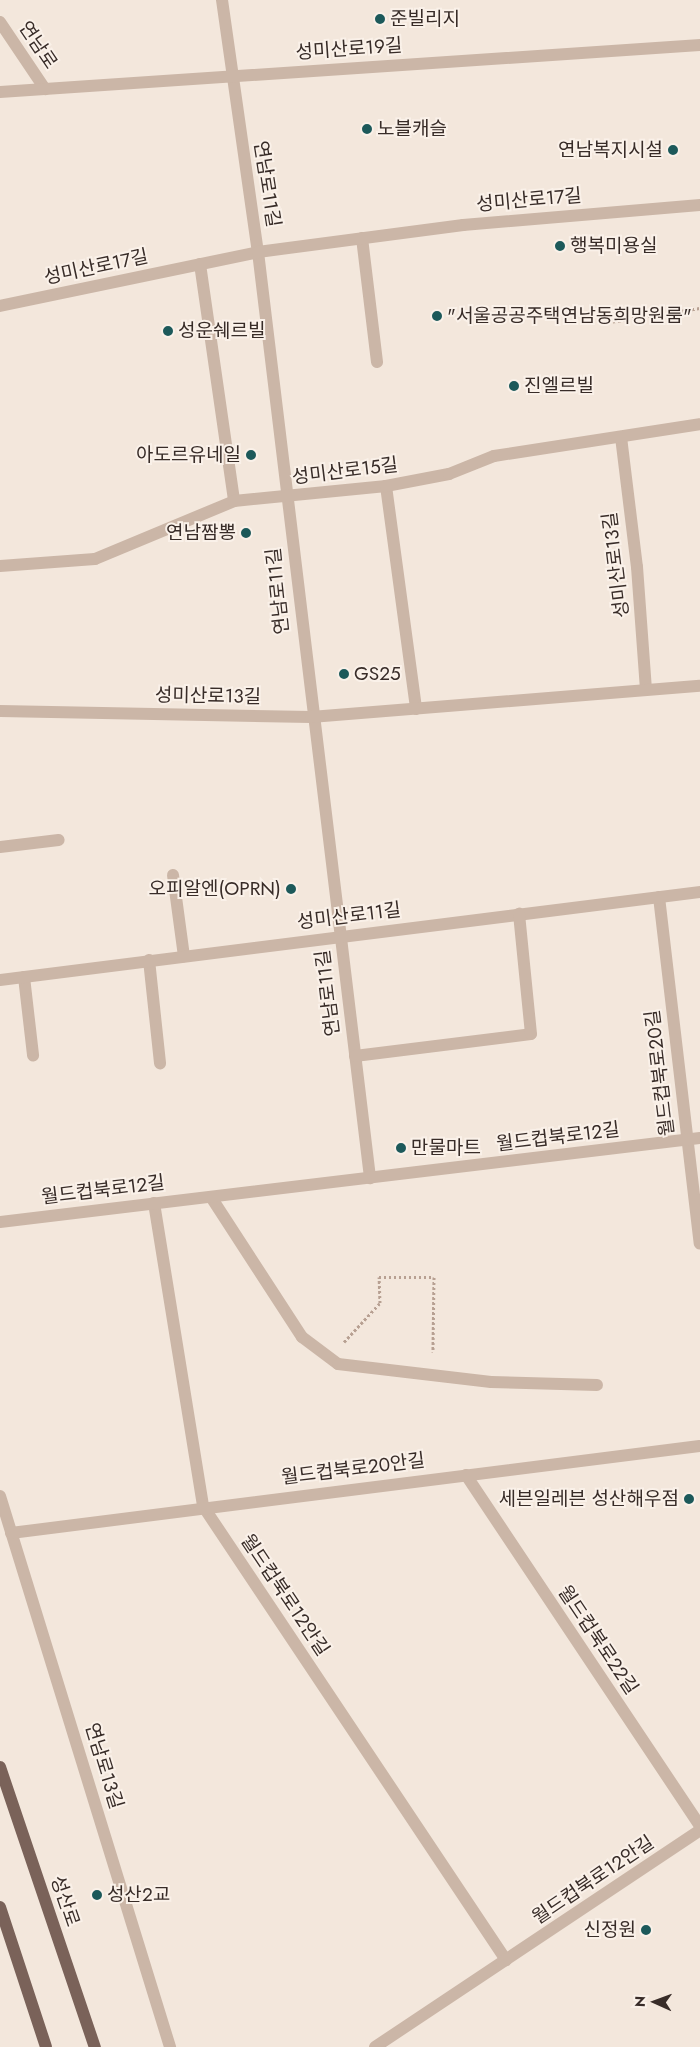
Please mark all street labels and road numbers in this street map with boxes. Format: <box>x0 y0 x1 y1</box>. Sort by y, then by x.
street label: 연남로 <box>14 17 62 73</box>
street label: 성미산로19길 <box>295 34 403 64</box>
street label: 연남로11길 <box>249 139 285 229</box>
street label: 성미산로17길 <box>475 184 583 216</box>
street label: 성미산로17길 <box>42 245 150 289</box>
street label: 성미산로15길 <box>291 453 399 489</box>
street label: 성미산로13길 <box>598 511 634 619</box>
street label: 연남로11길 <box>262 547 294 635</box>
street label: 성미산로13길 <box>155 684 261 708</box>
street label: 성미산로11길 <box>296 898 402 934</box>
street label: 연남로11길 <box>311 948 345 1038</box>
street label: 월드컵북로20길 <box>641 1009 679 1137</box>
street label: 월드컵북로12길 <box>495 1118 621 1156</box>
street label: 월드컵북로12길 <box>40 1171 166 1209</box>
street label: 월드컵북로20안길 <box>280 1449 426 1489</box>
street label: 월드컵북로12안길 <box>236 1530 334 1660</box>
street label: 월드컵북로22길 <box>553 1581 643 1699</box>
street label: 연남로13길 <box>80 1720 128 1812</box>
street label: 월드컵북로12안길 <box>528 1831 658 1929</box>
street label: 성산로 <box>46 1872 84 1930</box>

